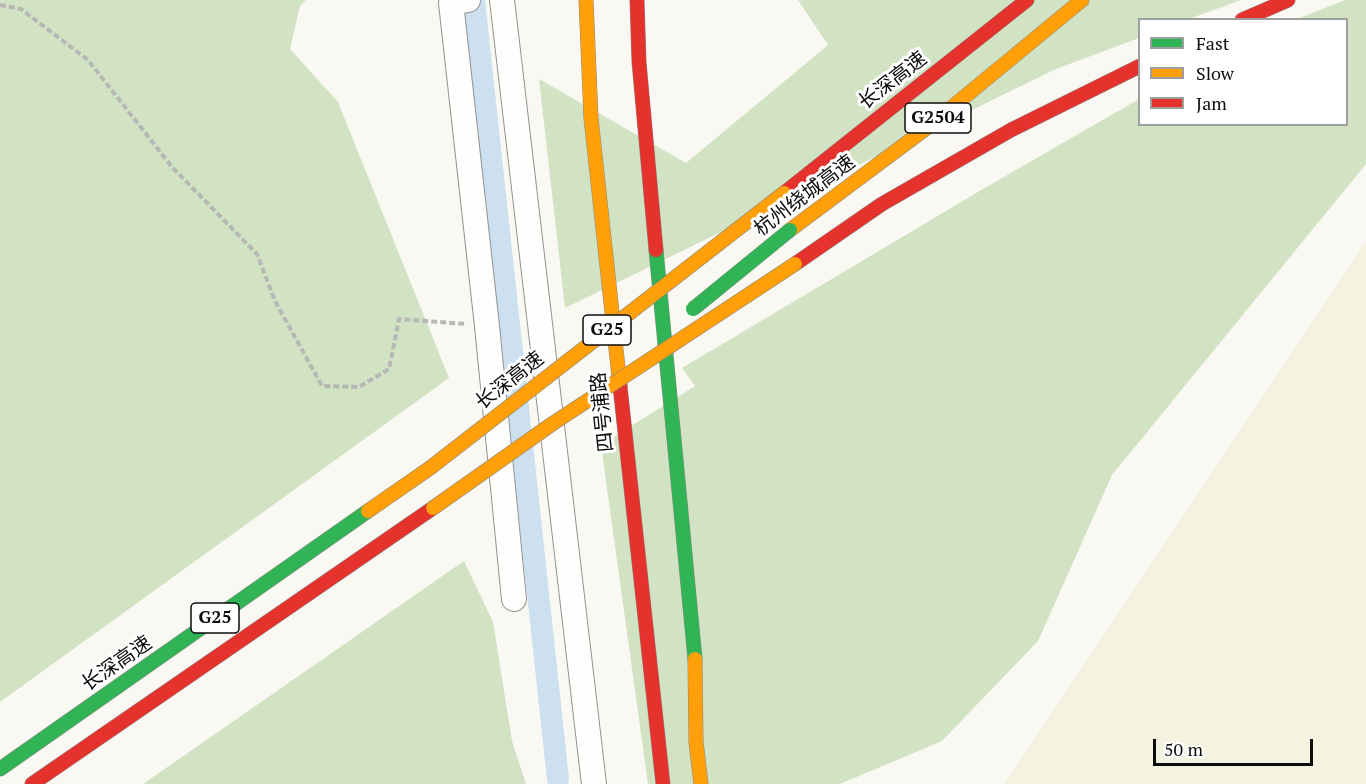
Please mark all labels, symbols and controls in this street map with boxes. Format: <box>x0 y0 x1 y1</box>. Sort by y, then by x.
legend <box>1138 18 1348 126</box>
text: Fast <box>1196 31 1229 55</box>
street label: 长深高速 <box>854 47 932 115</box>
text: Slow <box>1196 61 1234 85</box>
text: Jam <box>1196 91 1227 115</box>
road number: G2504 <box>905 103 971 133</box>
street label: 杭州绕城高速 <box>750 150 860 242</box>
road number: G25 <box>583 315 631 345</box>
street label: 长深高速 <box>471 347 549 415</box>
street label: 四号浦路 <box>587 371 619 453</box>
road number: G25 <box>191 603 239 633</box>
street label: 长深高速 <box>77 631 157 697</box>
scale bar <box>1156 727 1316 765</box>
text: 50 m <box>1164 737 1203 761</box>

